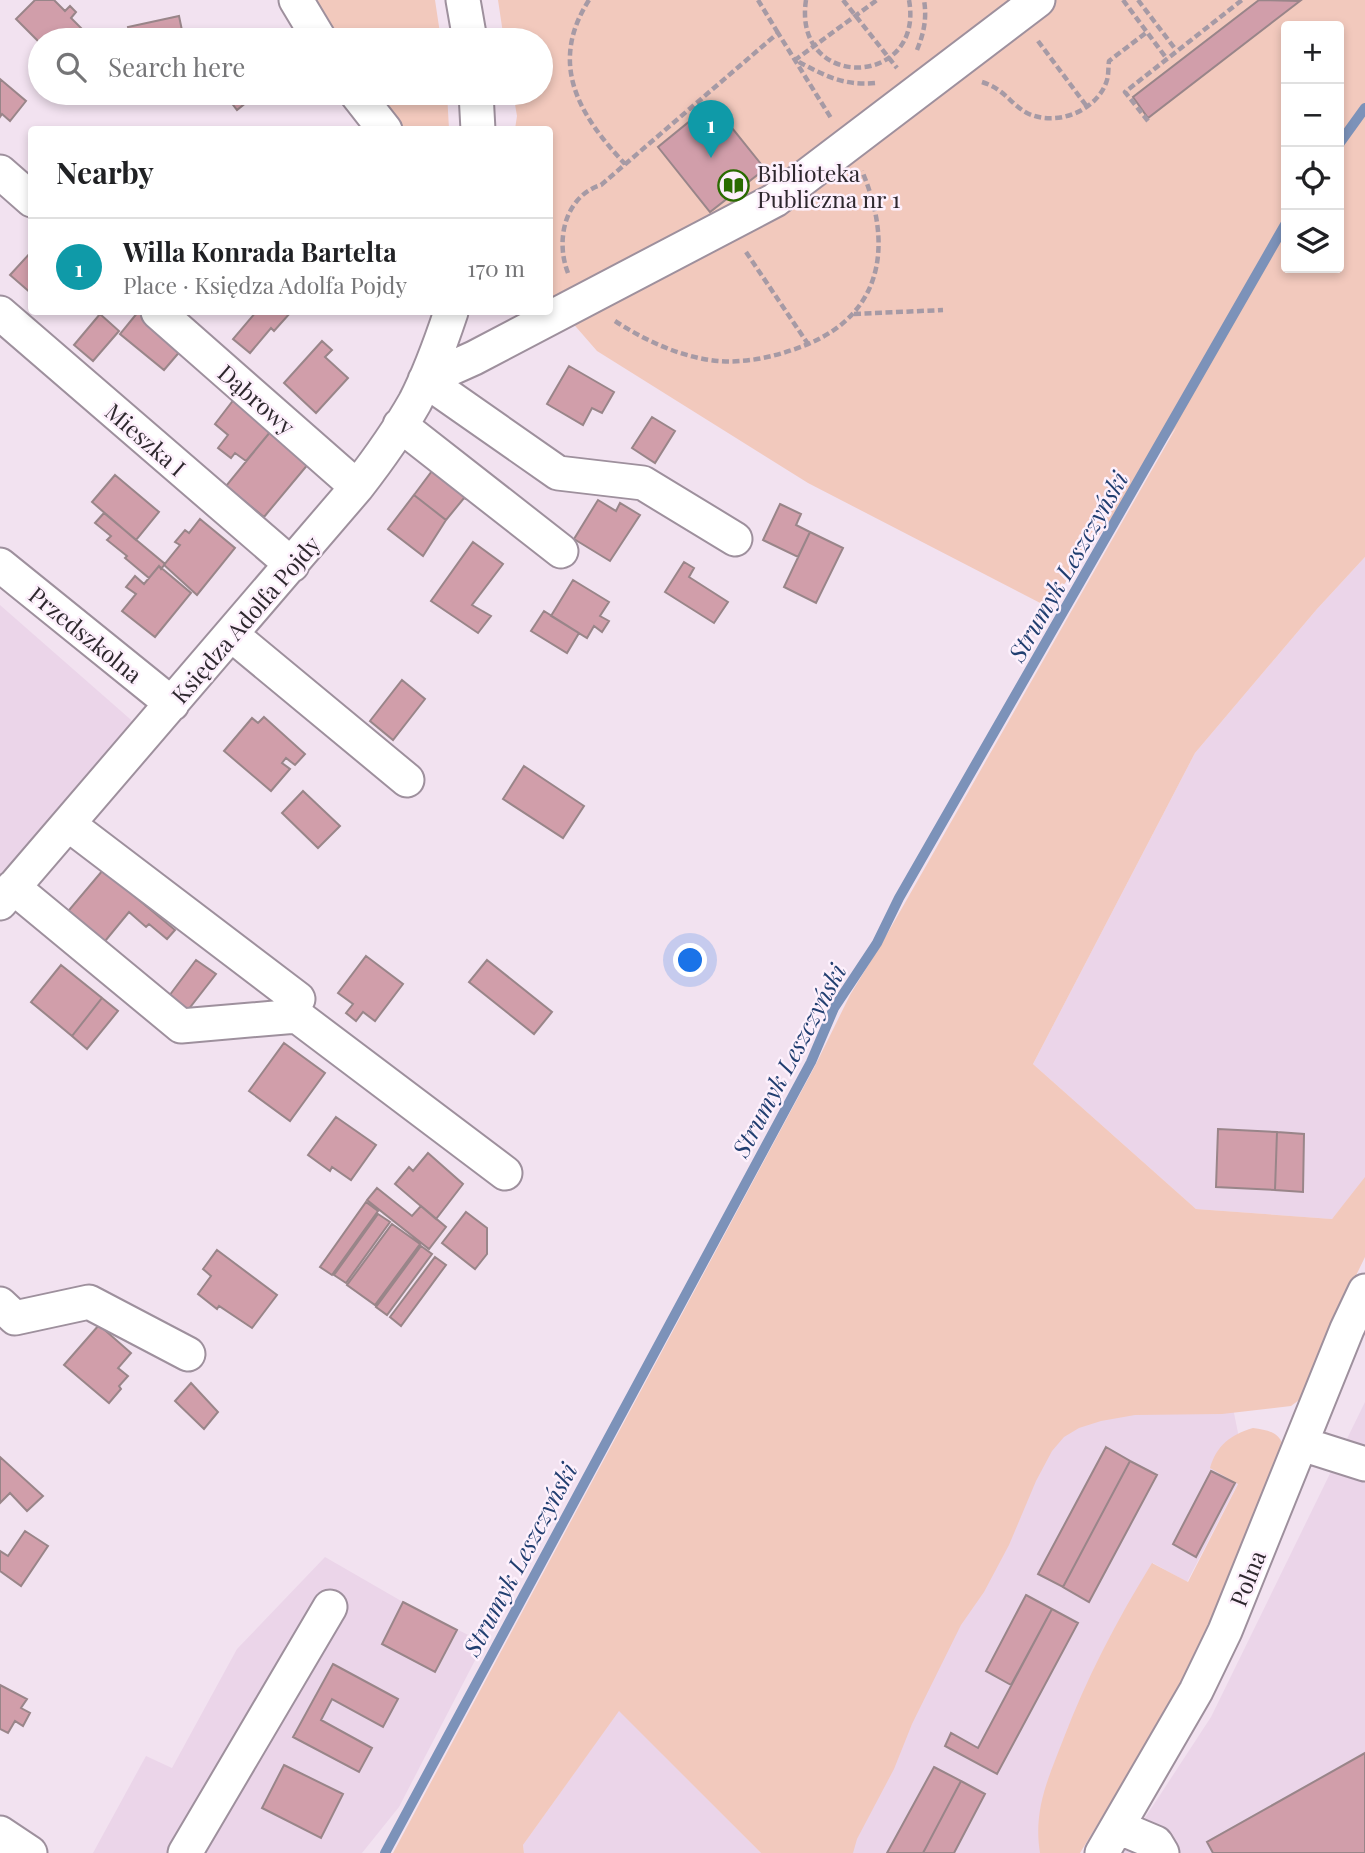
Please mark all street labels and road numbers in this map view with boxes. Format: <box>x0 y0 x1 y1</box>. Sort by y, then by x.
street label: Dąbrowy <box>212 357 302 441</box>
street label: Mieszka I <box>99 396 193 482</box>
street label: Księdza Adolfa Pojdy <box>164 528 327 709</box>
street label: Przedszkolna <box>23 579 149 689</box>
street label: Polna <box>1222 1545 1272 1610</box>

